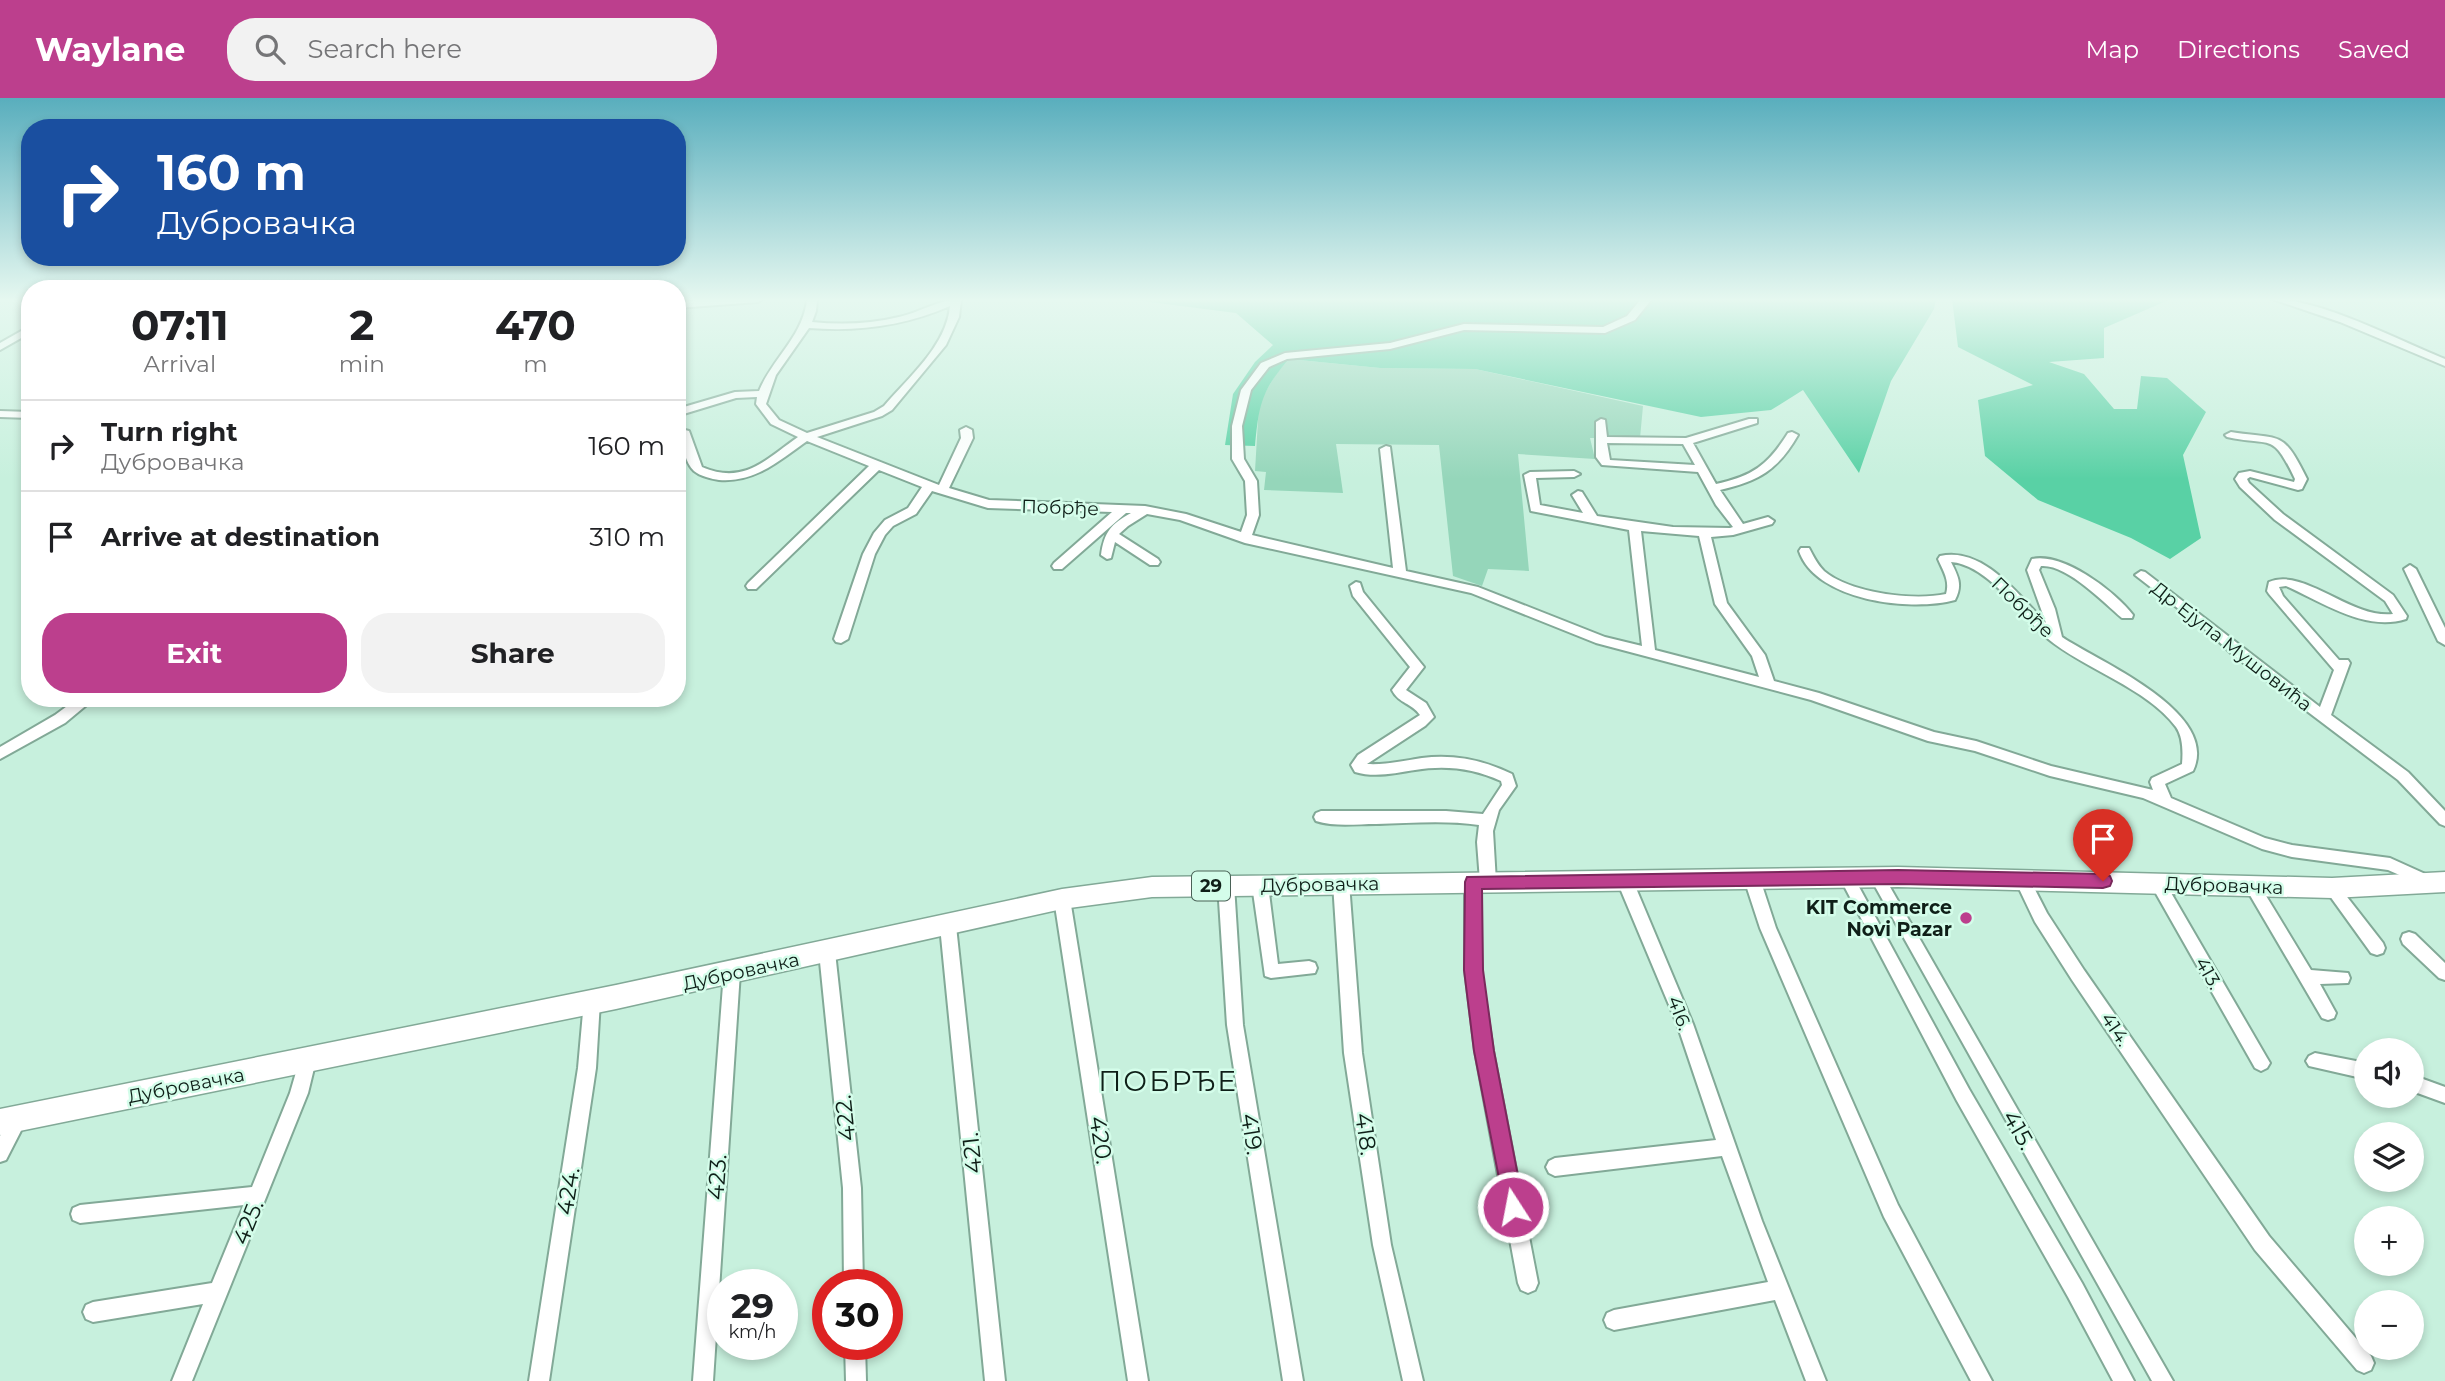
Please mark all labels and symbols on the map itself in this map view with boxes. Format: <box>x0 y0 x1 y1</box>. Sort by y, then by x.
street label: Побрђе <box>1021 495 1099 520</box>
street label: Побрђе <box>1987 572 2059 643</box>
street label: Др Ејупа Мушовића <box>2147 577 2317 716</box>
pin <box>2073 809 2133 881</box>
road number: 29 <box>1192 872 1230 900</box>
street label: Дубровачка <box>1261 872 1379 897</box>
street label: Дубровачка <box>2164 872 2284 899</box>
place label: KIT Commerce Novi Pazar <box>1806 896 1952 941</box>
marker: KIT Commerce Novi Pazar <box>1958 910 1974 926</box>
street label: Дубровачка <box>681 948 801 995</box>
street label: 413. <box>2190 953 2227 994</box>
street label: 416. <box>1663 993 1696 1034</box>
street label: 414. <box>2096 1008 2135 1051</box>
street label: Дубровачка <box>126 1063 246 1108</box>
district label: ПОБРЂЕ <box>1098 1064 1238 1098</box>
street label: 422. <box>829 1093 861 1143</box>
street label: 415. <box>1997 1105 2041 1155</box>
street label: 419. <box>1235 1111 1269 1157</box>
street label: 418. <box>1349 1111 1383 1157</box>
street label: 420. <box>1083 1114 1119 1166</box>
street label: 421. <box>956 1131 988 1175</box>
street label: 423. <box>701 1153 733 1201</box>
street label: 424. <box>550 1165 586 1217</box>
position arrow <box>1476 1170 1550 1244</box>
street label: 425. <box>226 1195 270 1249</box>
speed limit sign: 30 <box>812 1269 903 1360</box>

